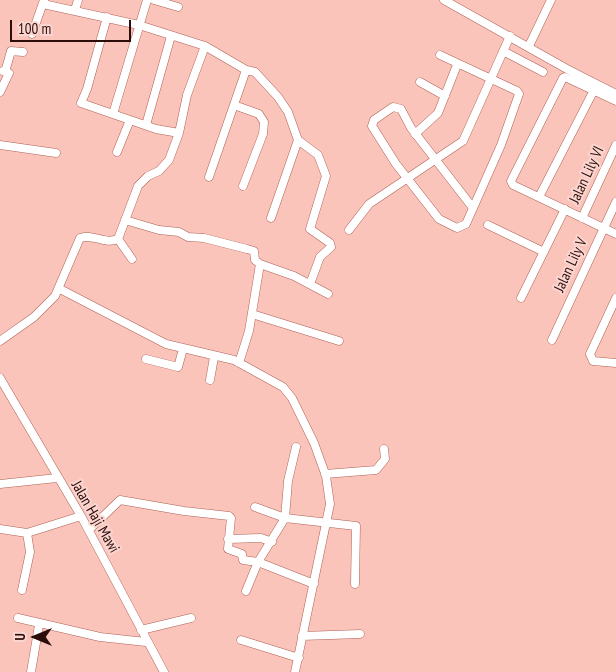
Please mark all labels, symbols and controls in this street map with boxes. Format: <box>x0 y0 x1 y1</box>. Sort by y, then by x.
scale bar <box>12 10 134 42</box>
text: 100 m <box>18 19 51 38</box>
street label: Jalan Lily VI <box>566 144 608 206</box>
street label: Jalan Lily V <box>551 235 591 295</box>
street label: Jalan Haji Mawi <box>67 478 123 556</box>
north arrow <box>10 612 60 662</box>
text: U <box>11 633 29 641</box>

